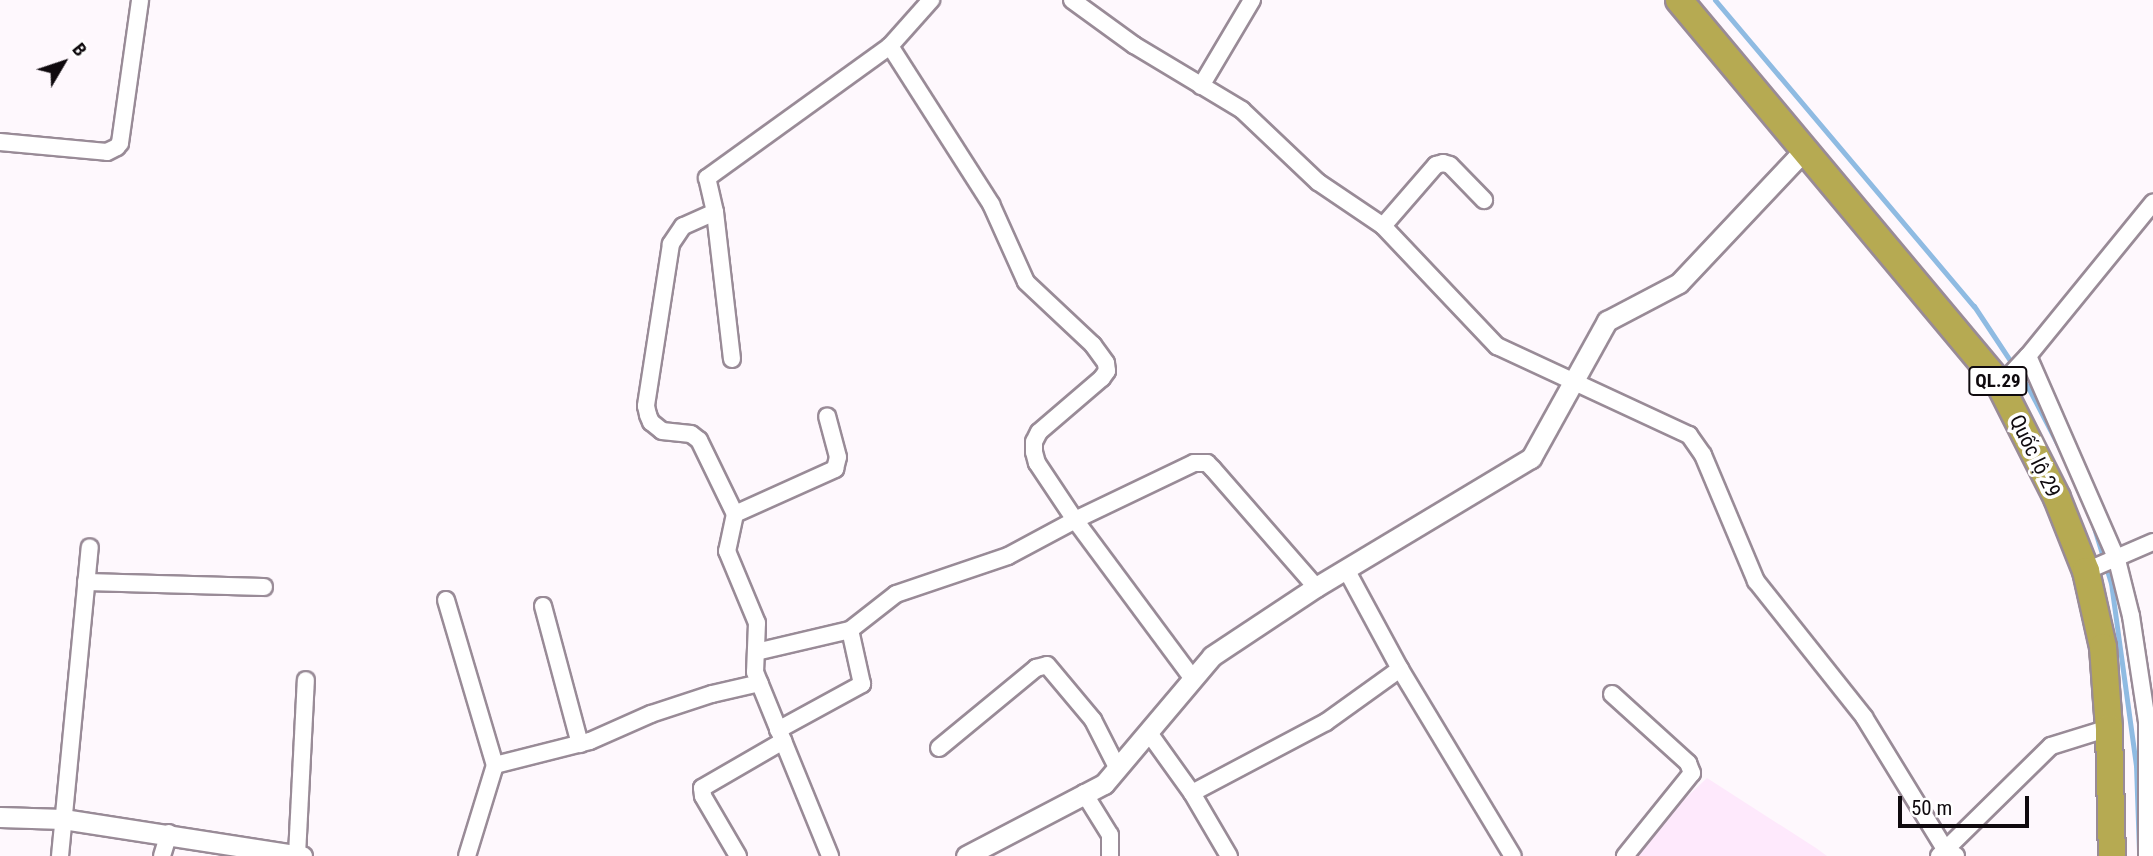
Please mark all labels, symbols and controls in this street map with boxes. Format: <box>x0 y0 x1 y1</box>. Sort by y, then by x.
north arrow <box>28 28 98 98</box>
text: B <box>67 38 92 61</box>
road number: QL.29 <box>1968 366 2028 396</box>
street label: Quốc lộ 29 <box>2004 411 2066 501</box>
scale bar <box>1901 782 2032 826</box>
text: 50 m <box>1911 796 1952 820</box>

